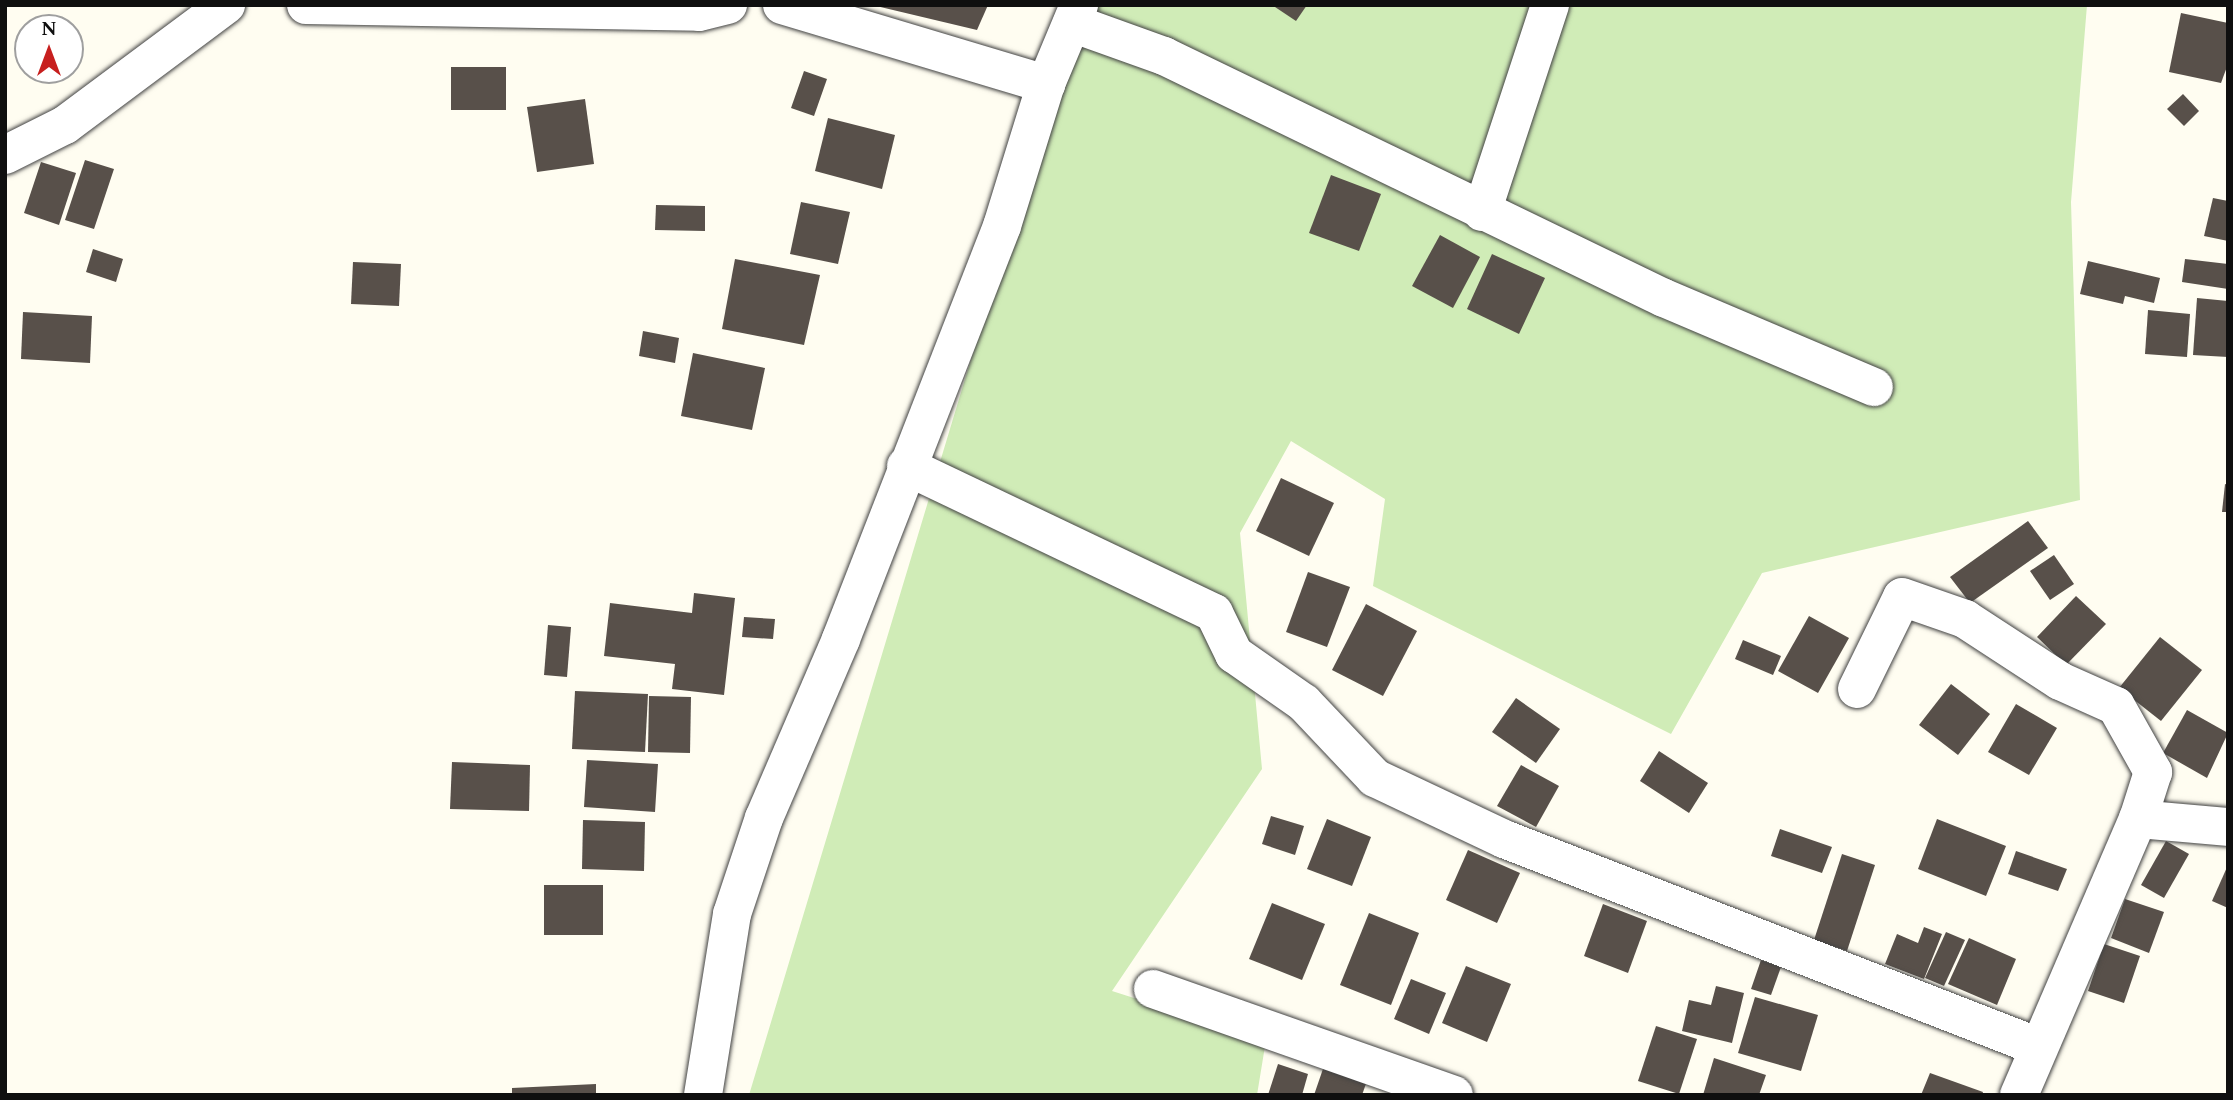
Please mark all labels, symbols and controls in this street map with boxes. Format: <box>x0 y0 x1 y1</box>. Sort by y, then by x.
north arrow <box>14 14 84 84</box>
text: N <box>41 15 57 44</box>

